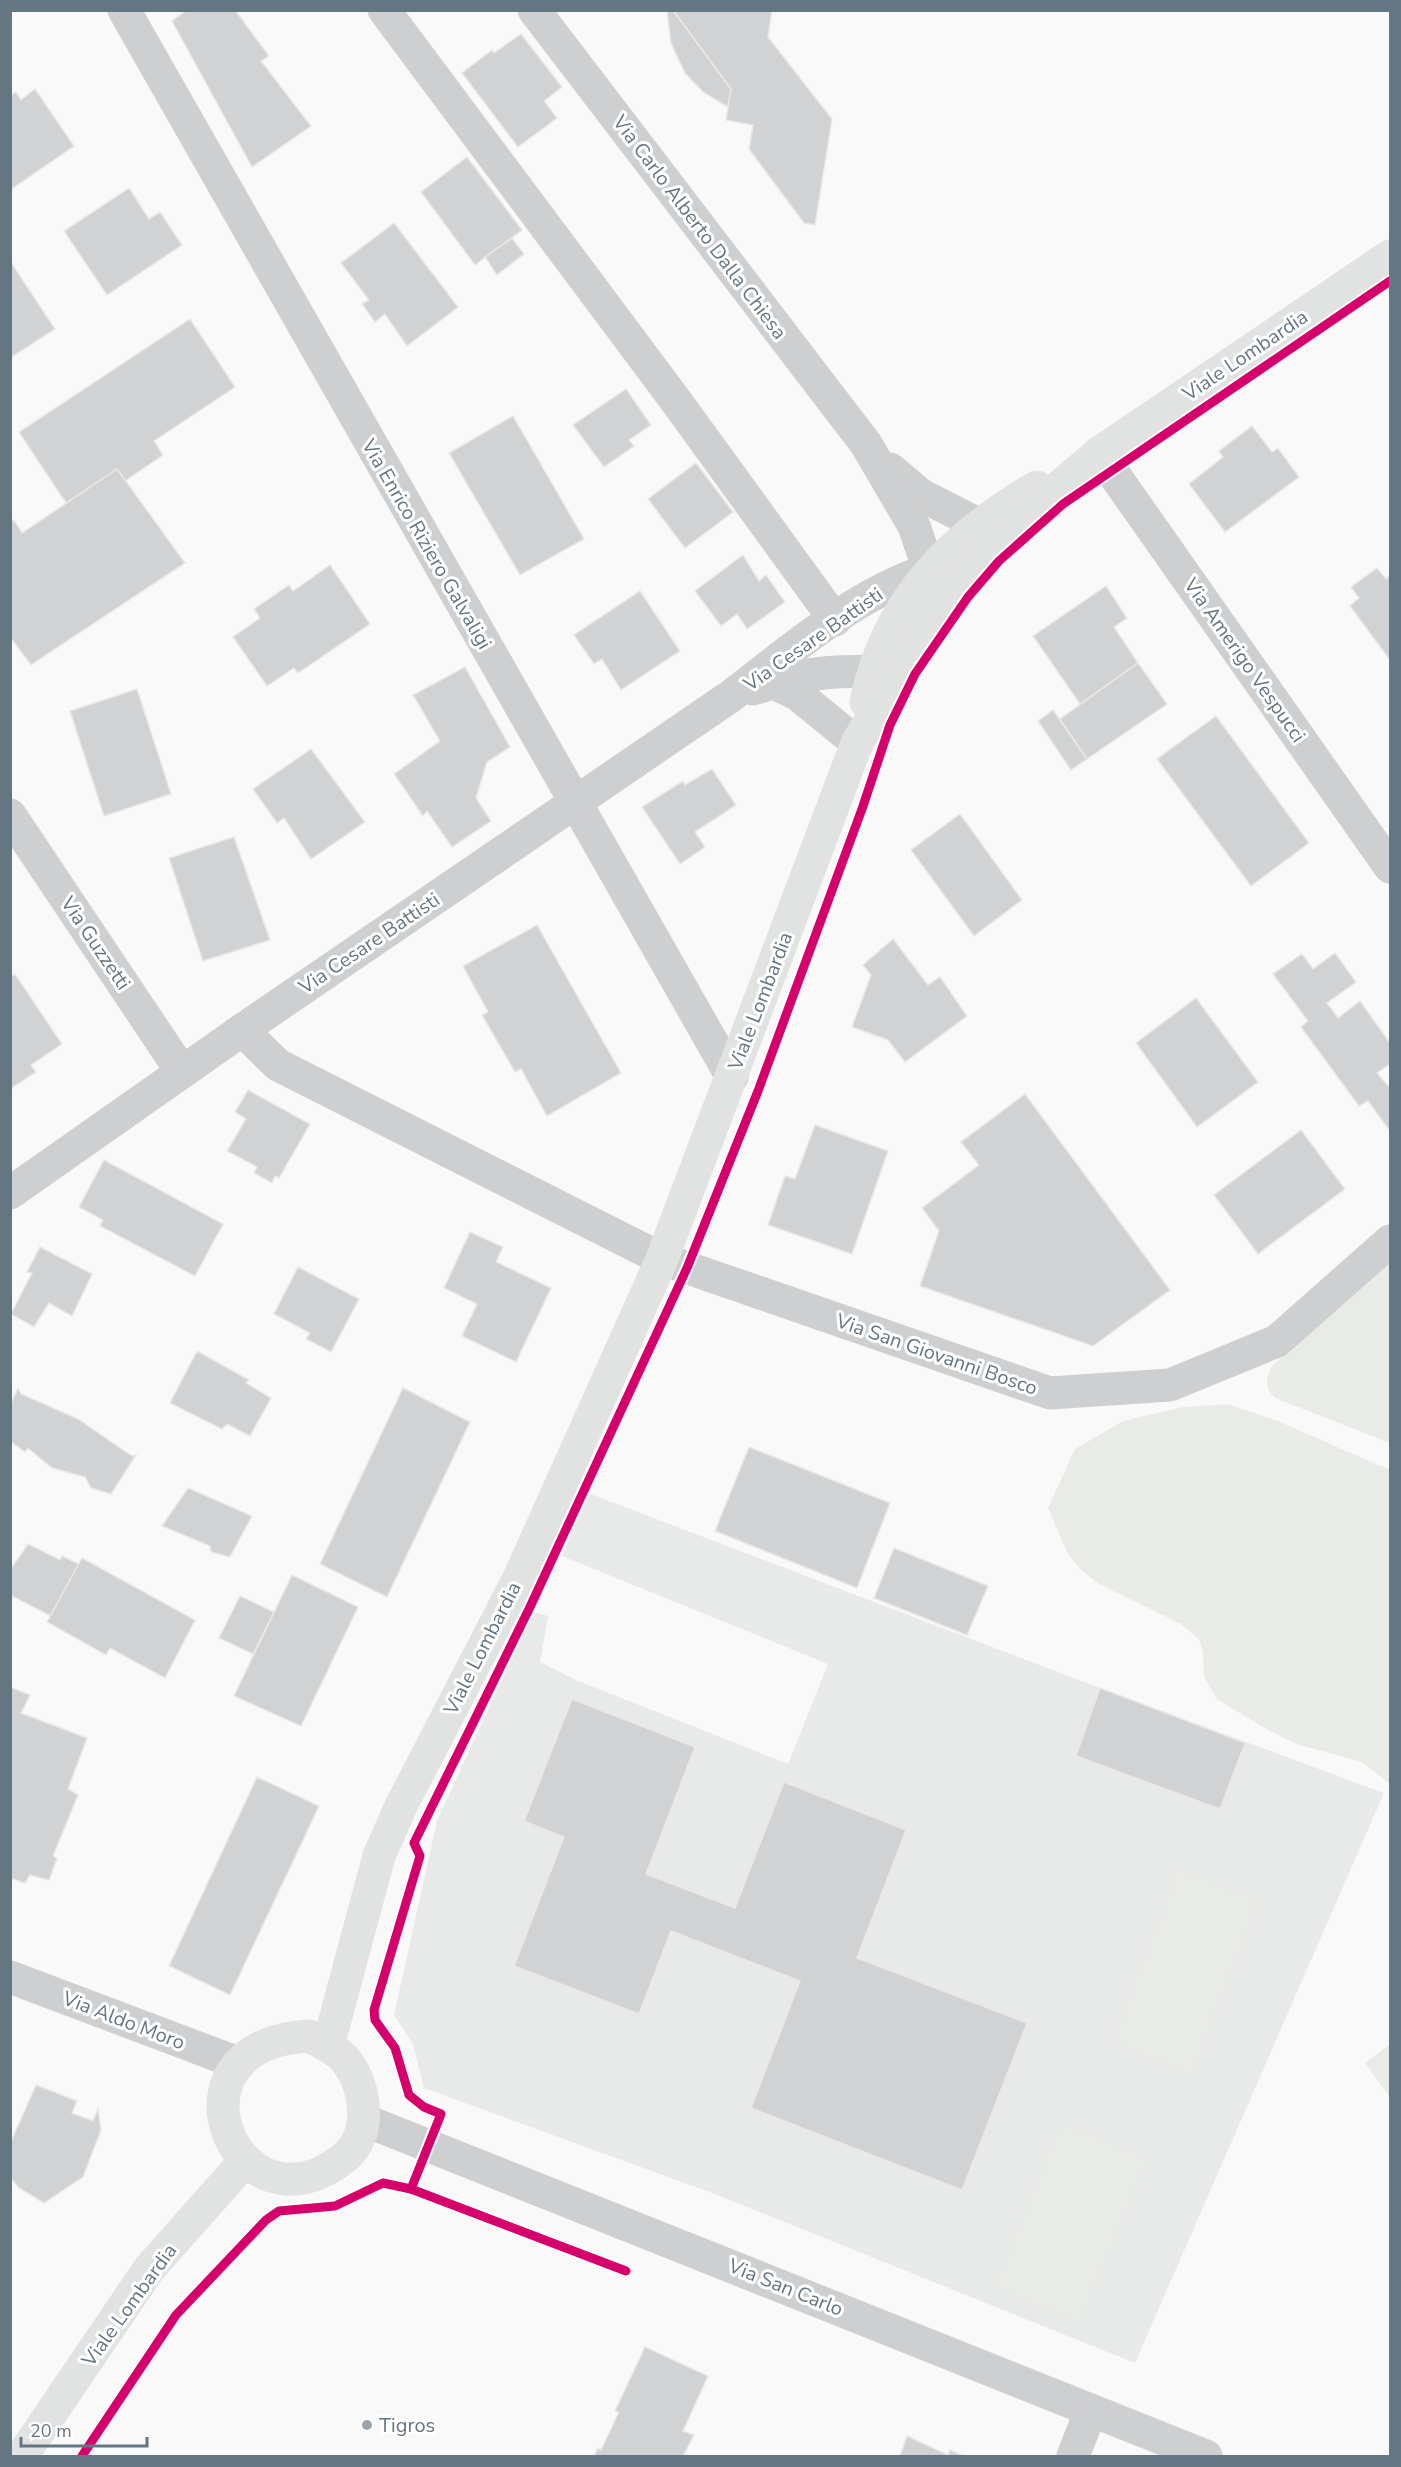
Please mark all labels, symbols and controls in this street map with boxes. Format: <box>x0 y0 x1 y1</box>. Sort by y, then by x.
street label: Via Carlo Alberto Dalla Chiesa <box>606 109 793 345</box>
street label: Viale Lombardia <box>1176 303 1313 408</box>
street label: Via Enrico Riziero Galvaligi <box>355 433 498 654</box>
street label: Via Amerigo Vespucci <box>1177 572 1312 748</box>
street label: Via Cesare Battisti <box>737 581 888 698</box>
street label: Via Cesare Battisti <box>293 886 445 1001</box>
street label: Via Guzzetti <box>54 890 137 995</box>
street label: Viale Lombardia <box>721 928 799 1075</box>
street label: Via San Giovanni Bosco <box>832 1307 1041 1402</box>
street label: Viale Lombardia <box>437 1577 528 1720</box>
street label: Via Aldo Moro <box>58 1984 189 2056</box>
street label: Viale Lombardia <box>75 2238 183 2373</box>
street label: Via San Carlo <box>724 2252 847 2323</box>
scale bar <box>21 2410 147 2448</box>
place label: Tigros <box>379 2412 435 2439</box>
marker: Tigros <box>360 2418 374 2432</box>
text: 20 m <box>30 2419 72 2443</box>

